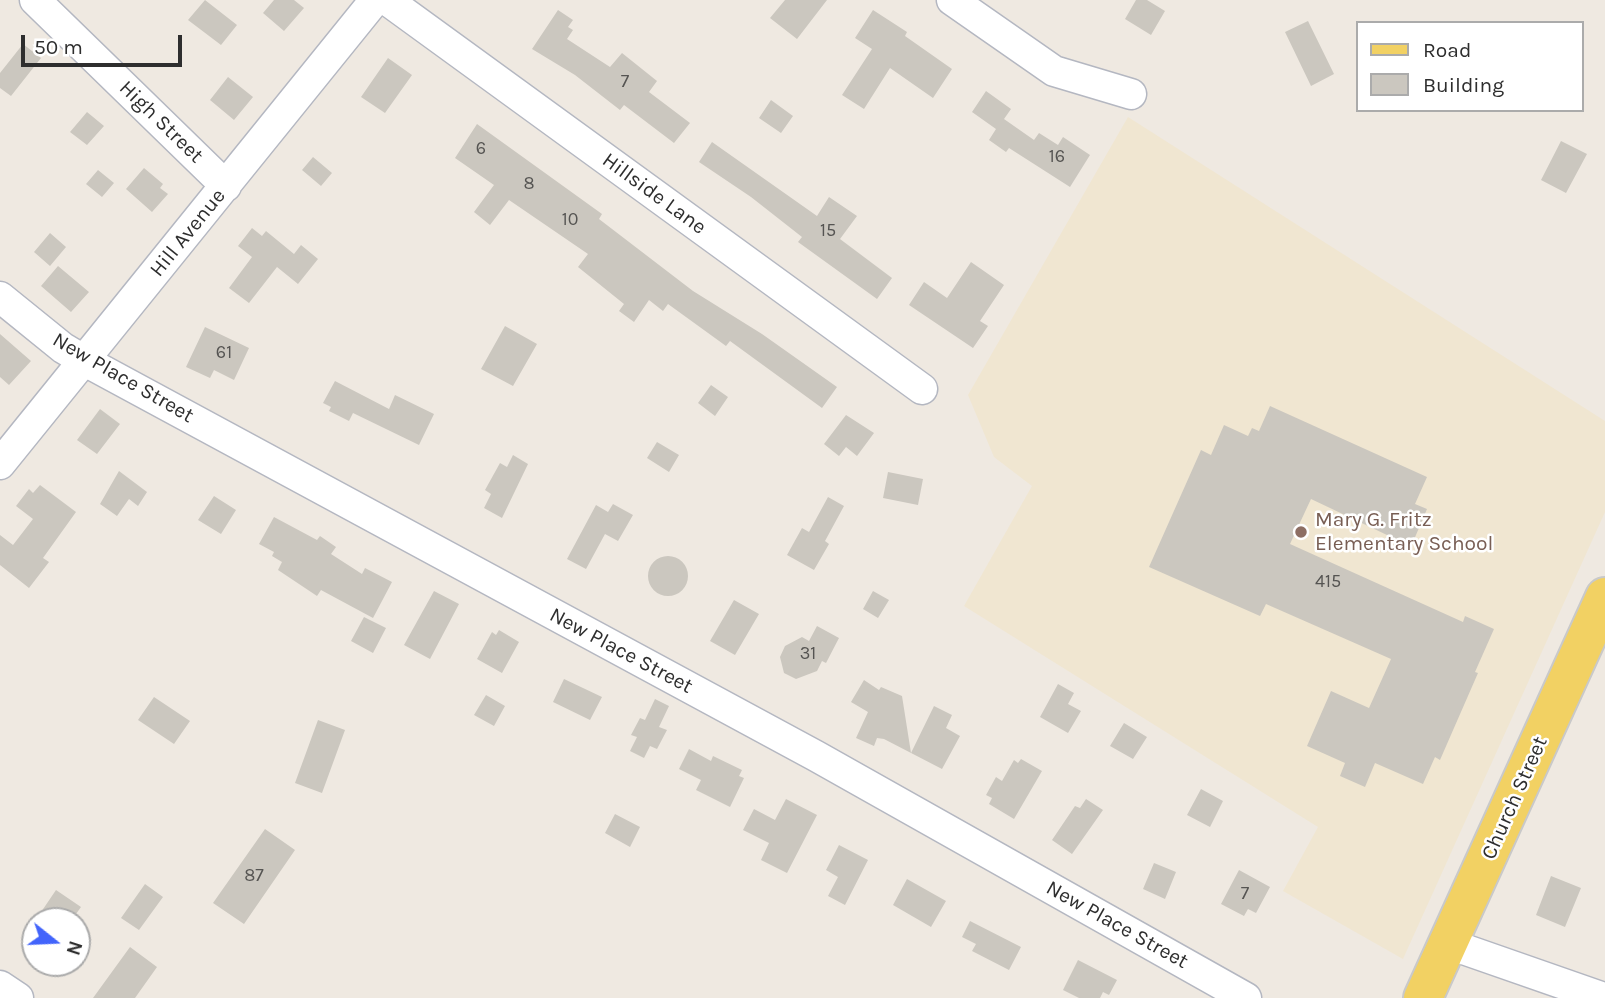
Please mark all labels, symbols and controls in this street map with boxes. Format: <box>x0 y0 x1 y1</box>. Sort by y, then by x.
scale bar <box>24 21 186 65</box>
legend <box>1356 21 1584 112</box>
text: 50 m <box>34 35 83 59</box>
text: Road <box>1423 38 1471 62</box>
house number: 7 <box>621 71 629 93</box>
text: Building <box>1423 73 1504 97</box>
street label: High Street <box>114 76 208 168</box>
house number: 6 <box>476 138 486 160</box>
house number: 16 <box>1049 146 1065 168</box>
street label: Hillside Lane <box>597 148 711 240</box>
house number: 8 <box>523 173 535 195</box>
street label: Hill Avenue <box>145 184 231 282</box>
house number: 10 <box>562 209 578 231</box>
house number: 15 <box>820 220 836 242</box>
street label: New Place Street <box>48 327 198 429</box>
house number: 61 <box>216 342 232 364</box>
place label: Mary G. Fritz Elementary School <box>1315 507 1493 557</box>
marker: Mary G. Fritz Elementary School <box>1293 524 1309 540</box>
house number: 415 <box>1315 571 1341 593</box>
street label: New Place Street <box>545 603 697 699</box>
house number: 31 <box>800 643 816 665</box>
street label: Church Street <box>1477 733 1553 863</box>
house number: 87 <box>244 865 264 887</box>
street label: New Place Street <box>1042 876 1192 974</box>
house number: 7 <box>1241 883 1249 905</box>
north arrow <box>21 907 91 977</box>
text: N <box>62 938 87 958</box>

